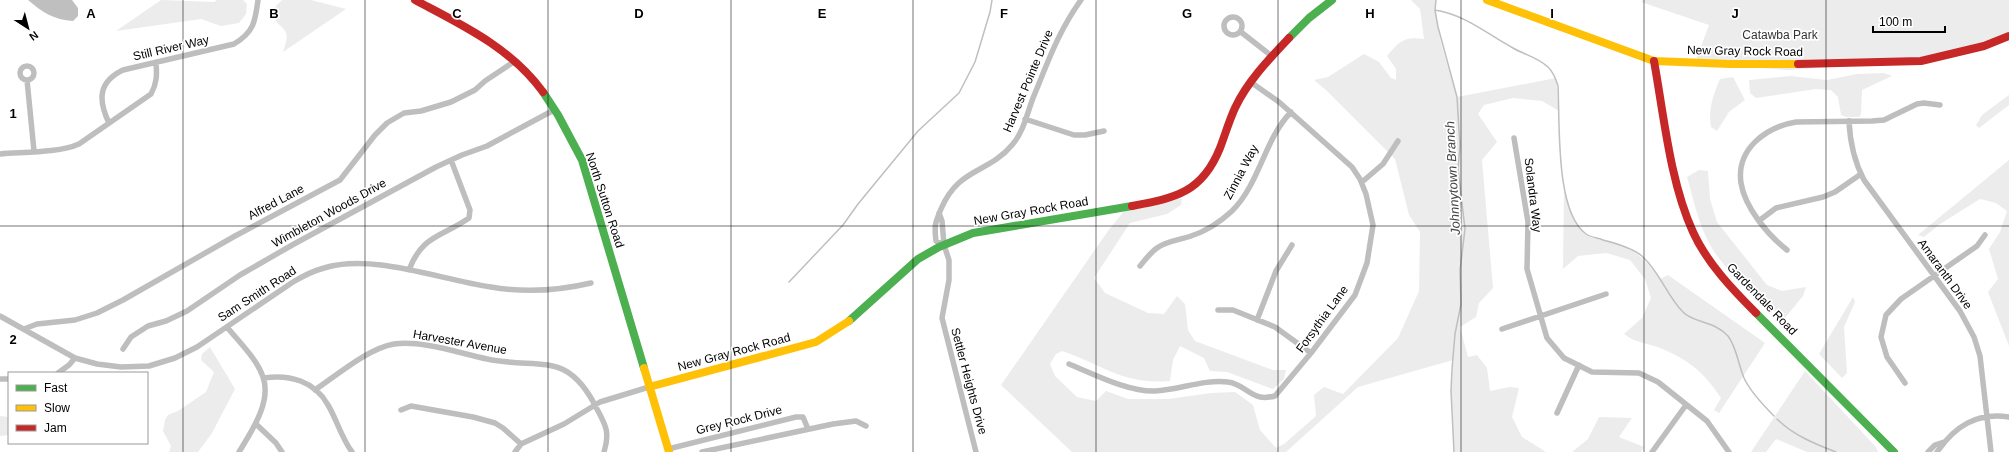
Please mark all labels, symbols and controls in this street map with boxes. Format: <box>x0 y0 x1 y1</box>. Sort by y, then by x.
text: A <box>86 6 96 21</box>
text: B <box>269 6 279 21</box>
text: C <box>452 6 462 21</box>
text: D <box>634 6 644 21</box>
text: E <box>818 6 827 21</box>
text: F <box>1000 6 1008 21</box>
text: G <box>1182 6 1192 21</box>
text: H <box>1365 6 1375 21</box>
text: I <box>1550 6 1554 21</box>
text: J <box>1731 6 1739 21</box>
north arrow <box>8 8 48 48</box>
scale bar <box>1873 8 1945 34</box>
text: 100 m <box>1879 15 1912 29</box>
street label: Harvest Pointe Drive <box>1000 27 1056 134</box>
park label: Catawba Park <box>1742 28 1819 42</box>
text: N <box>27 29 41 43</box>
street label: Still River Way <box>132 32 210 64</box>
street label: New Gray Rock Road <box>1687 43 1803 59</box>
text: 1 <box>9 106 17 121</box>
water label: Johnnytown Branch <box>1442 121 1463 236</box>
street label: Zinnia Way <box>1221 142 1261 202</box>
street label: North Sutton Road <box>583 151 627 249</box>
street label: Solandra Way <box>1521 157 1545 233</box>
street label: Wimbleton Woods Drive <box>269 176 389 250</box>
street label: Alfred Lane <box>246 181 307 223</box>
street label: New Gray Rock Road <box>973 194 1089 228</box>
street label: Amaranth Drive <box>1915 236 1975 312</box>
street label: Gardendale Road <box>1724 260 1800 338</box>
street label: Sam Smith Road <box>215 263 299 325</box>
street label: Forsythia Lane <box>1293 283 1351 355</box>
street label: Settler Heights Drive <box>948 326 990 436</box>
street label: Harvester Avenue <box>412 327 508 357</box>
street label: New Gray Rock Road <box>676 330 792 374</box>
text: 2 <box>9 332 17 347</box>
legend <box>8 372 148 444</box>
text: Fast <box>44 381 68 395</box>
text: Slow <box>44 401 70 415</box>
street label: Grey Rock Drive <box>695 402 784 437</box>
text: Jam <box>44 421 67 435</box>

